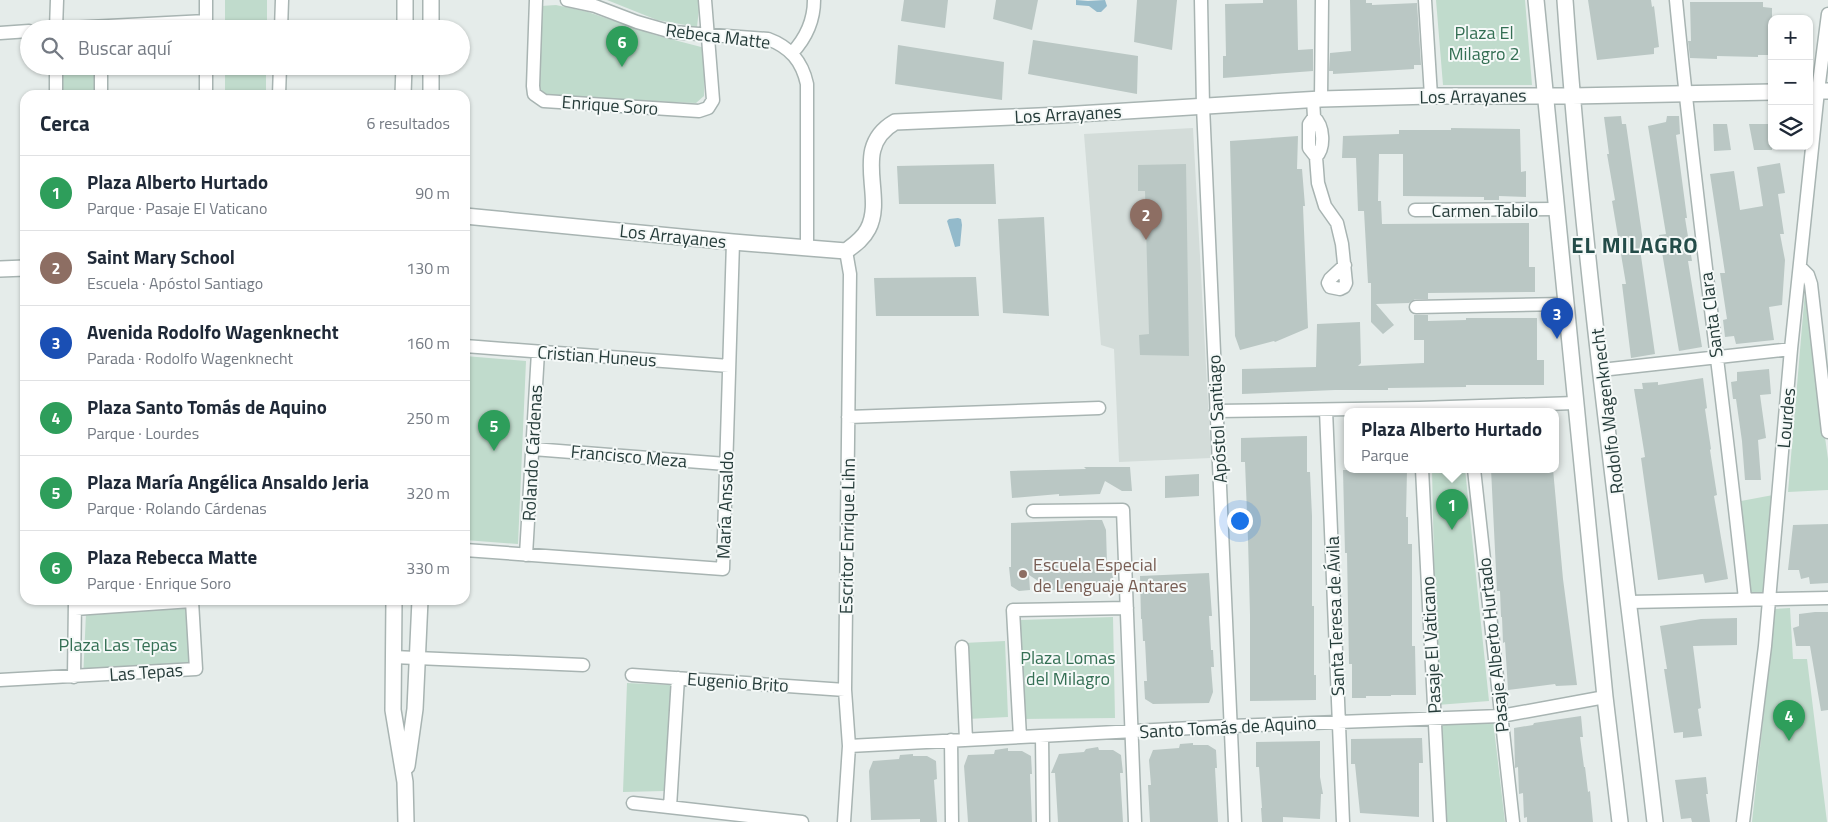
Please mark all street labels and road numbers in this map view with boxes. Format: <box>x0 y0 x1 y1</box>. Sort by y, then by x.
street label: Rebeca Matte <box>664 16 772 56</box>
street label: Los Arrayanes <box>1419 82 1527 110</box>
street label: Enrique Soro <box>561 88 659 122</box>
street label: Los Arrayanes <box>1014 98 1122 130</box>
street label: Carmen Tabilo <box>1432 197 1538 224</box>
street label: Los Arrayanes <box>618 217 728 255</box>
street label: Santa Clara <box>1692 271 1730 359</box>
street label: Rodolfo Wagenknecht <box>1583 326 1631 495</box>
street label: Cristian Huneus <box>536 338 658 374</box>
street label: Apóstol Santiago <box>1200 354 1234 484</box>
street label: Rolando Cárdenas <box>515 384 549 522</box>
street label: Lourdes <box>1770 387 1802 449</box>
street label: Francisco Meza <box>570 437 688 475</box>
street label: María Ansaldo <box>710 450 740 560</box>
street label: Escritor Enrique Lihn <box>832 458 862 614</box>
street label: Santa Teresa de Ávila <box>1319 536 1351 696</box>
street label: Pasaje Alberto Hurtado <box>1470 556 1516 734</box>
street label: Pasaje El Vaticano <box>1414 576 1448 714</box>
street label: Las Tepas <box>108 656 184 688</box>
street label: Eugenio Brito <box>686 665 790 699</box>
street label: Santo Tomás de Aquino <box>1139 709 1317 745</box>

